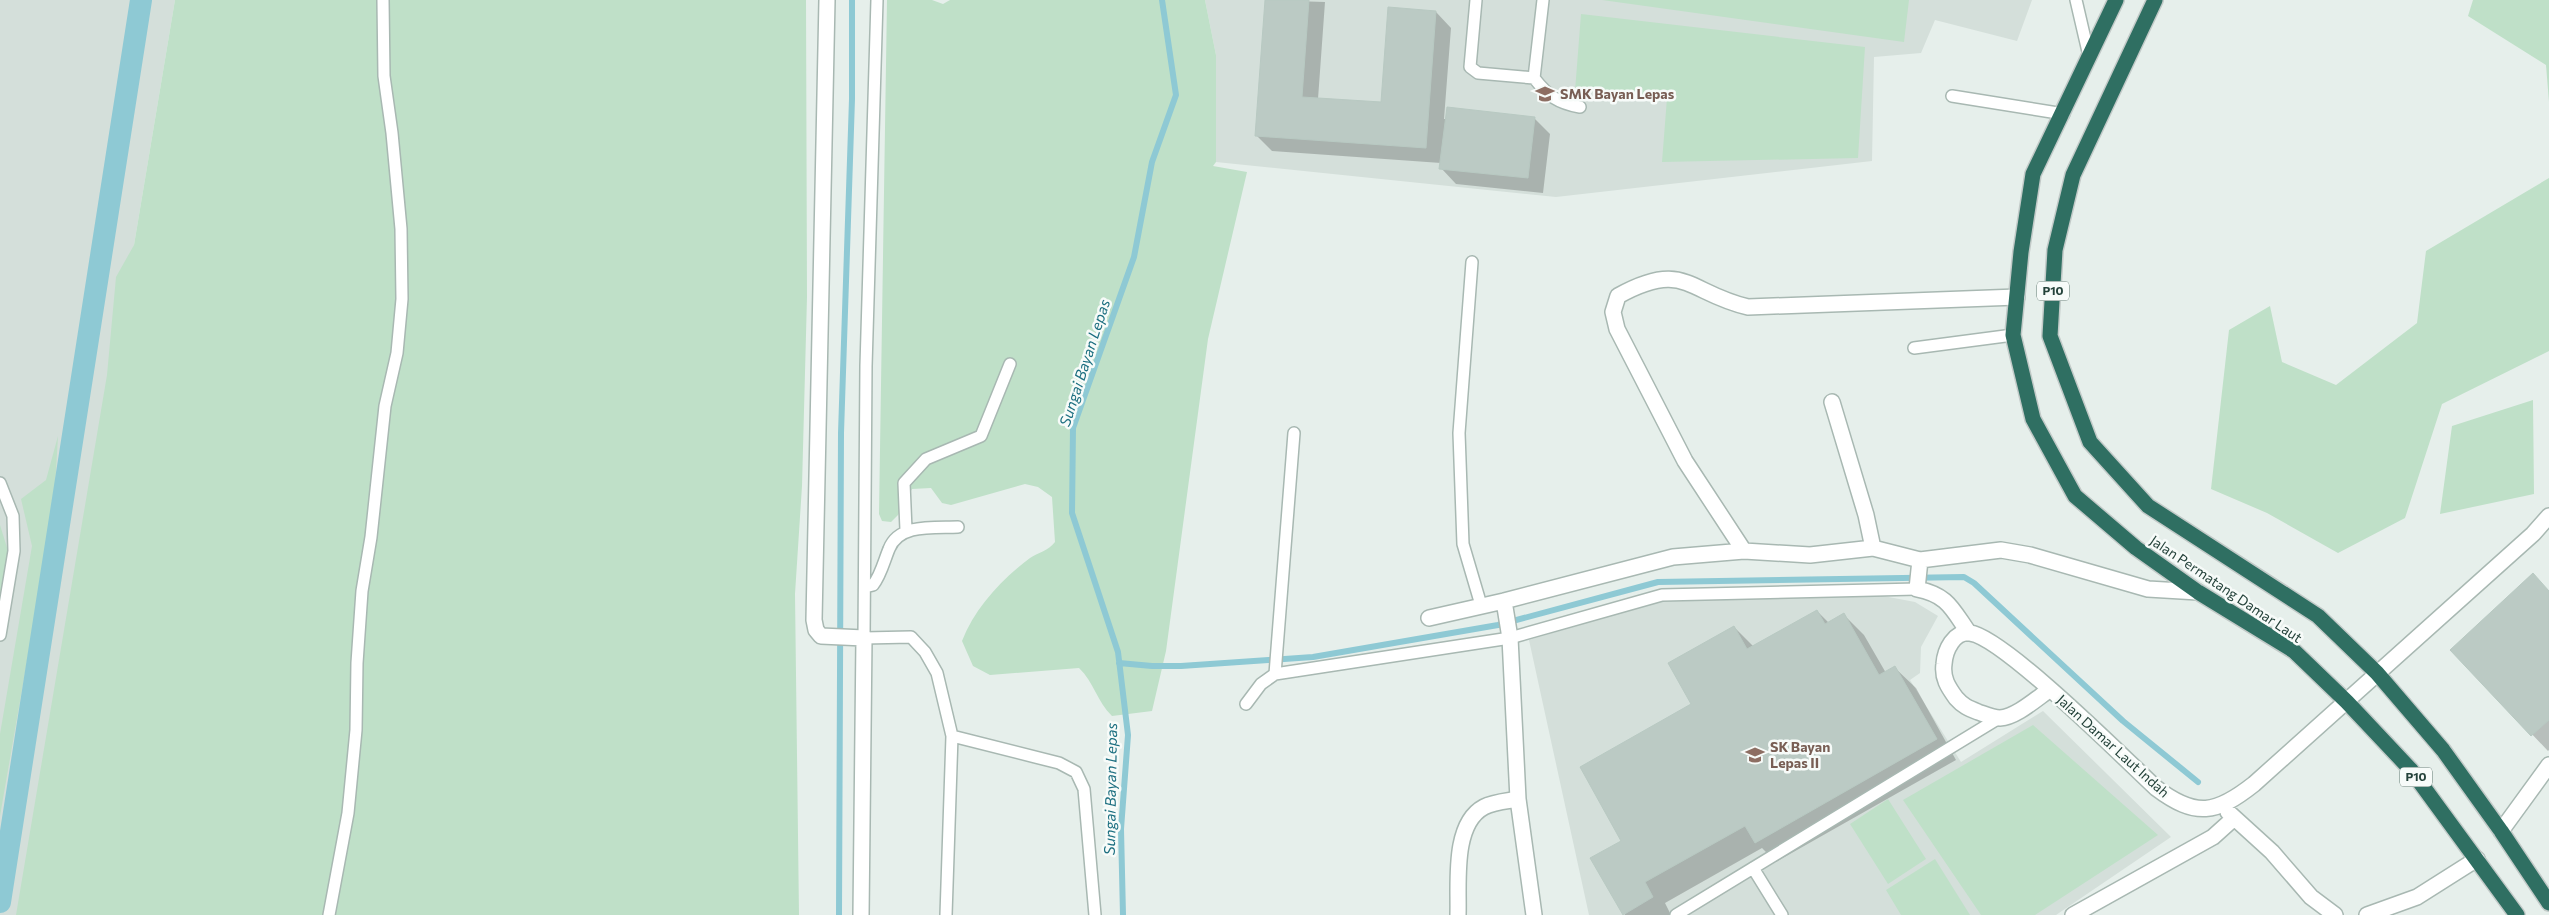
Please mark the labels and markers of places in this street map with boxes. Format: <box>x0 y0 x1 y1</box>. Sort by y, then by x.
school or university icon: SMK Bayan Lepas <box>1534 83 1556 105</box>
place label: SMK Bayan Lepas <box>1560 85 1675 102</box>
place label: SK Bayan Lepas II <box>1770 738 1830 771</box>
school or university icon: SK Bayan Lepas II <box>1744 744 1766 766</box>

